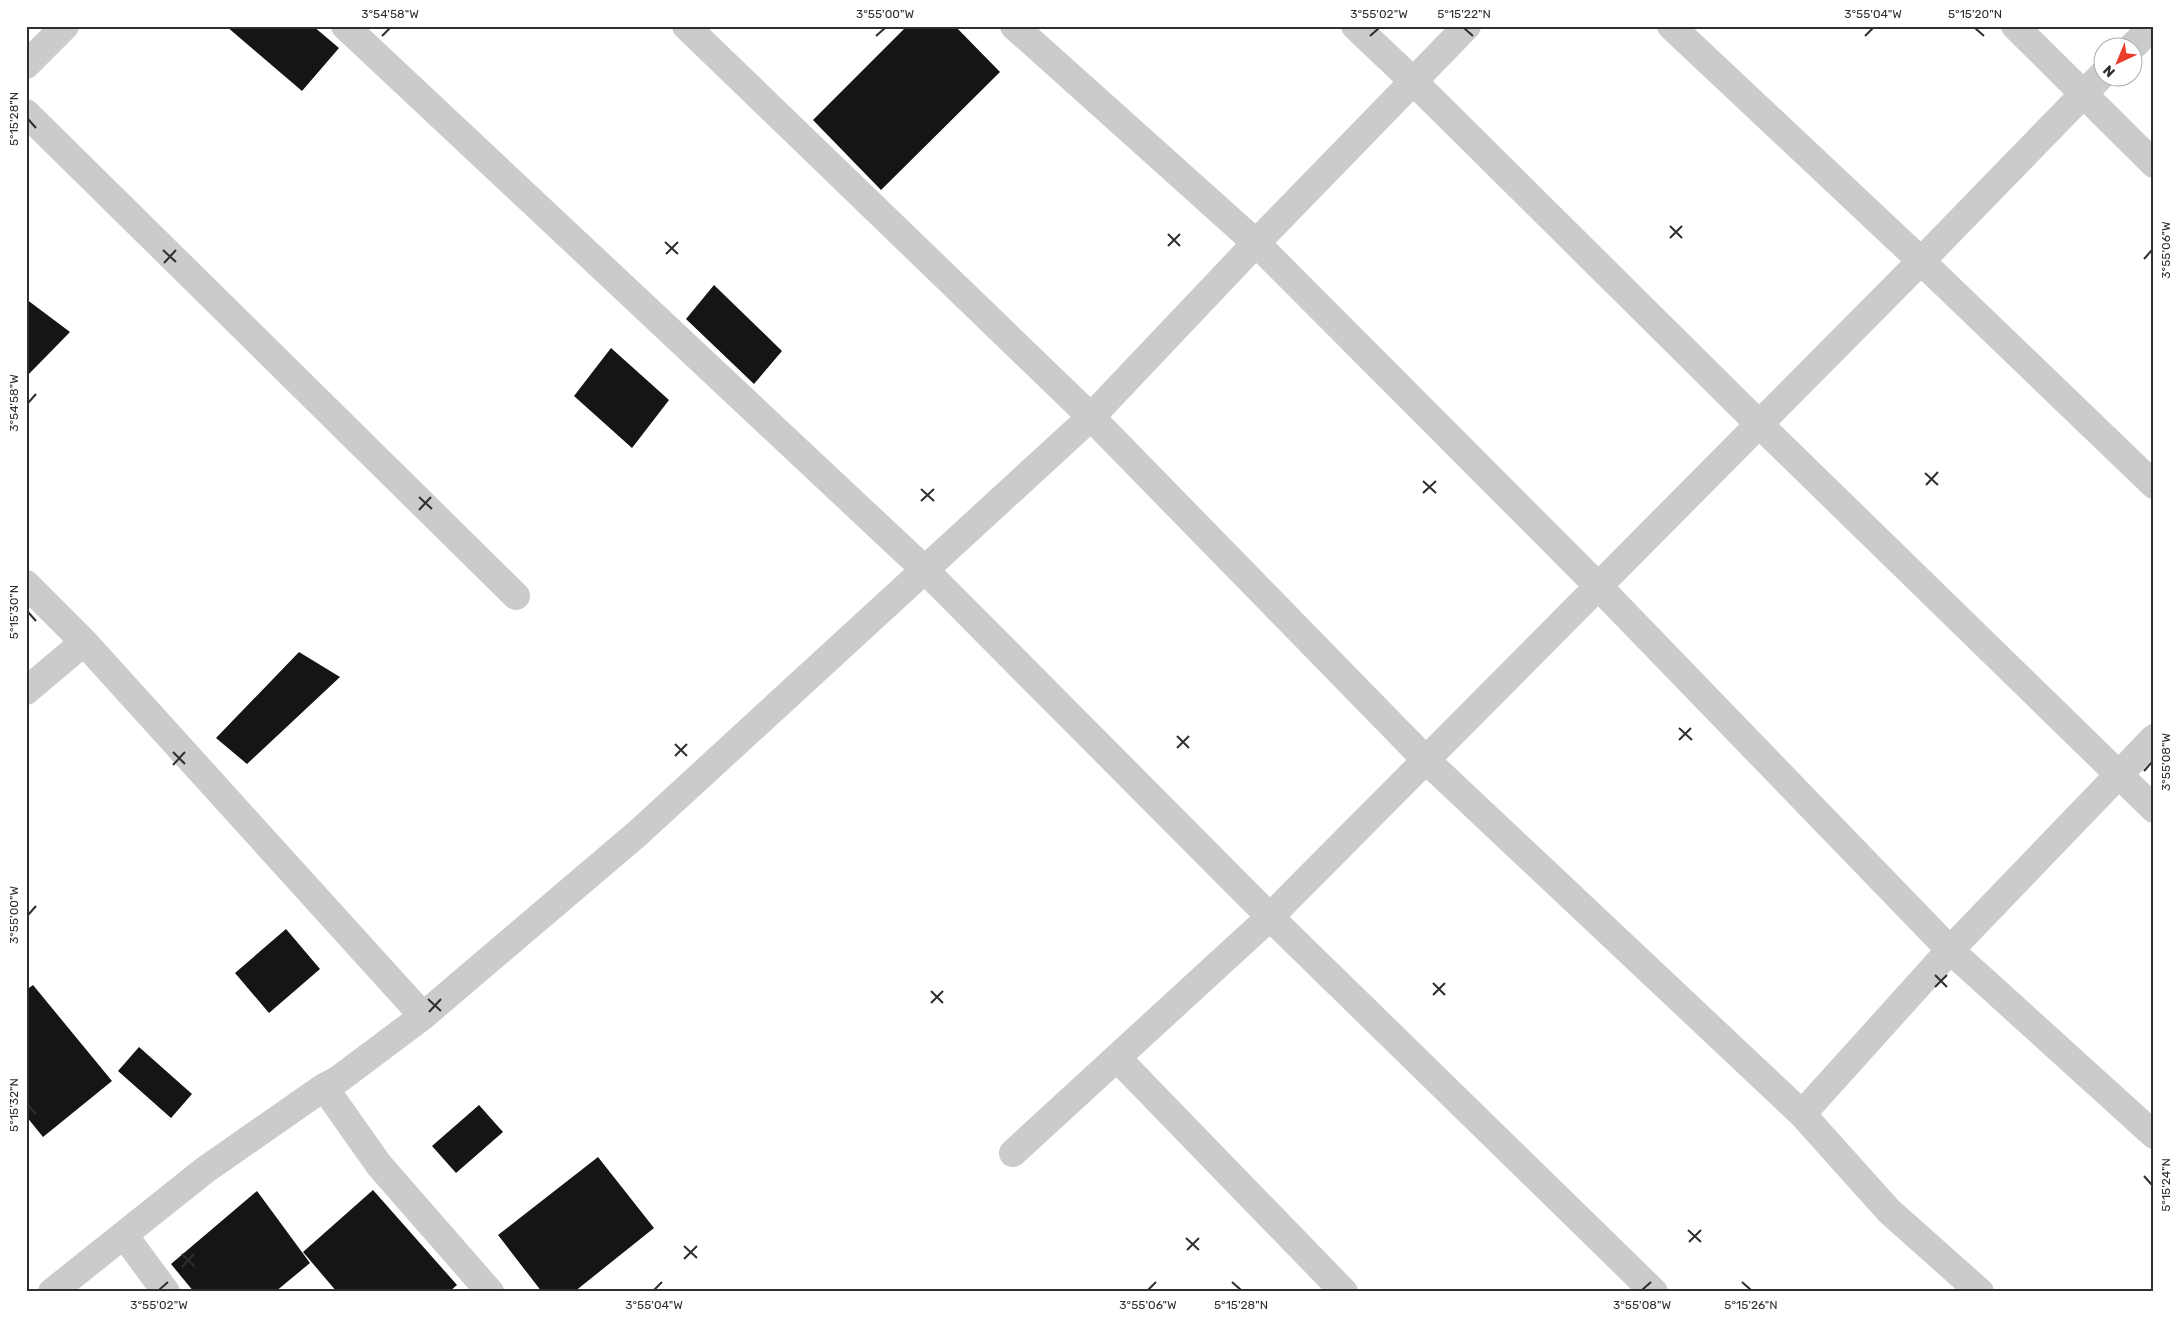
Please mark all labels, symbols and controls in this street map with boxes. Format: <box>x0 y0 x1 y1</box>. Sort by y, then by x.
text: 3°54'58"W <box>361 7 419 21</box>
text: 3°55'00"W <box>856 7 914 21</box>
text: 3°55'02"W <box>1350 7 1408 21</box>
text: 5°15'22"N <box>1437 7 1491 21</box>
text: 3°55'04"W <box>1844 7 1902 21</box>
text: 5°15'20"N <box>1948 7 2002 21</box>
north arrow <box>2092 38 2142 88</box>
text: N <box>2100 61 2119 81</box>
text: 5°15'28"N <box>7 92 21 146</box>
text: 3°55'06"W <box>2159 221 2173 279</box>
text: 3°54'58"W <box>7 374 21 432</box>
text: 5°15'30"N <box>7 585 21 639</box>
text: 3°55'08"W <box>2159 733 2173 791</box>
text: 3°55'00"W <box>7 886 21 944</box>
text: 5°15'32"N <box>7 1078 21 1132</box>
text: 5°15'24"N <box>2159 1158 2173 1212</box>
text: 3°55'02"W <box>130 1298 188 1312</box>
text: 3°55'04"W <box>625 1298 683 1312</box>
text: 3°55'06"W <box>1119 1298 1177 1312</box>
text: 5°15'28"N <box>1214 1298 1268 1312</box>
text: 3°55'08"W <box>1613 1298 1671 1312</box>
text: 5°15'26"N <box>1724 1298 1778 1312</box>

